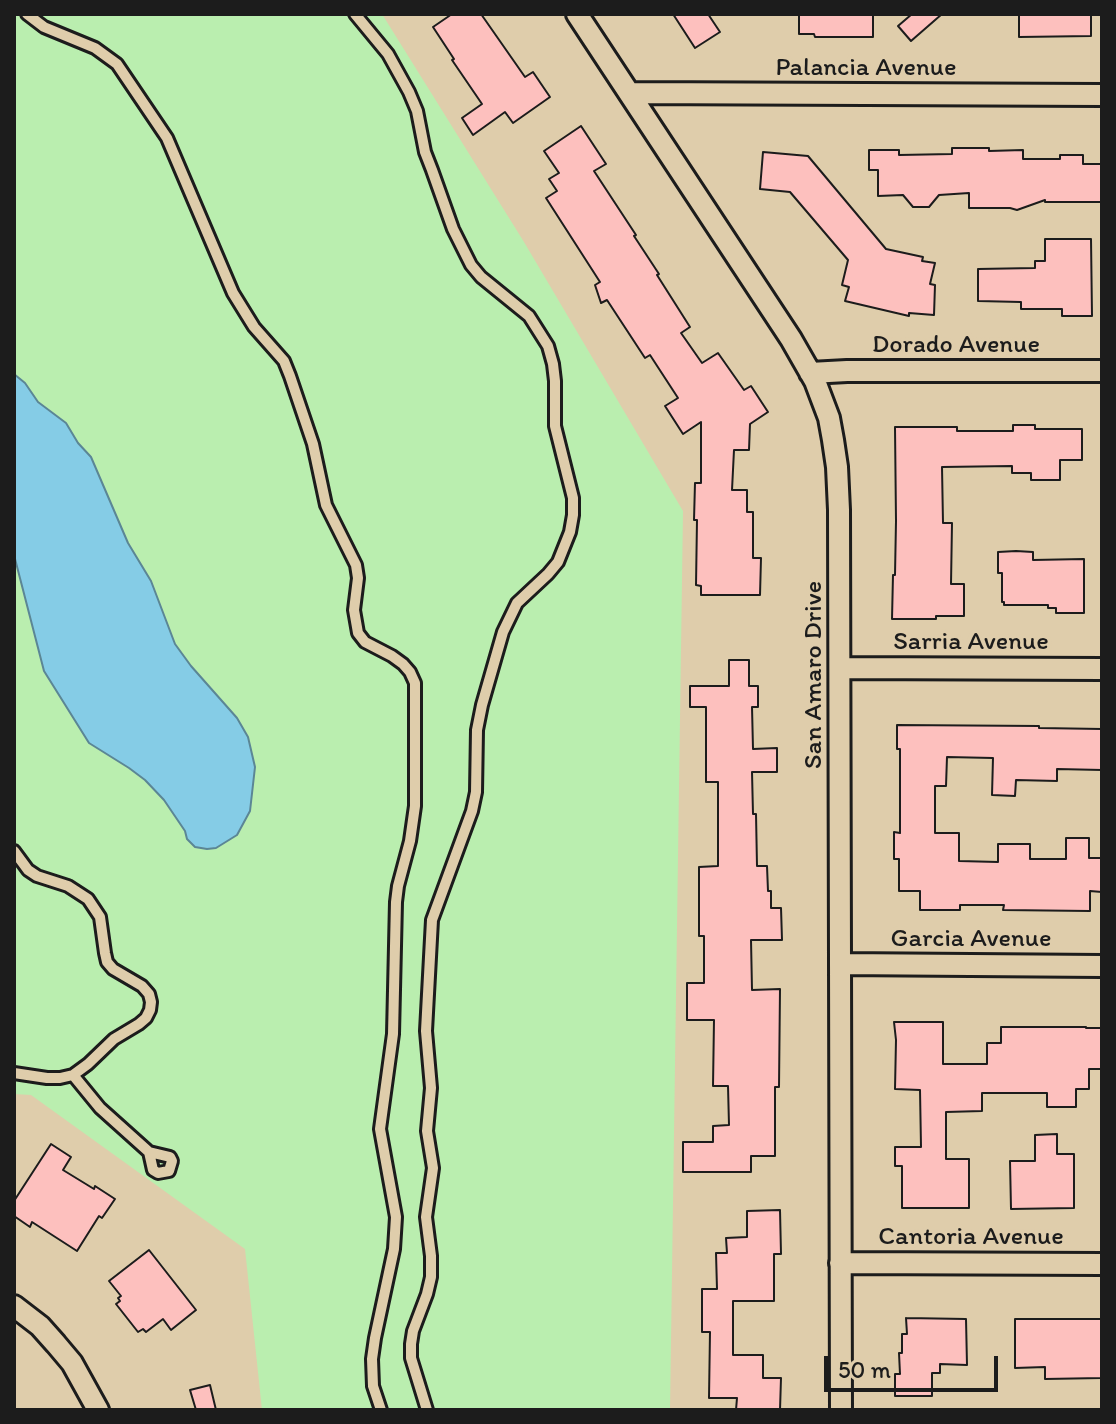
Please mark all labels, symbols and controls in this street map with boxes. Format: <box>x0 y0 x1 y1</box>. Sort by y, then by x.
street label: Palancia Avenue <box>775 52 957 84</box>
street label: Dorado Avenue <box>872 329 1040 361</box>
street label: San Amaro Drive <box>798 581 830 769</box>
street label: Sarria Avenue <box>893 626 1049 658</box>
street label: Garcia Avenue <box>891 923 1051 955</box>
street label: Cantoria Avenue <box>878 1221 1064 1253</box>
scale bar <box>828 1340 1002 1390</box>
text: 50 m <box>838 1355 891 1384</box>

